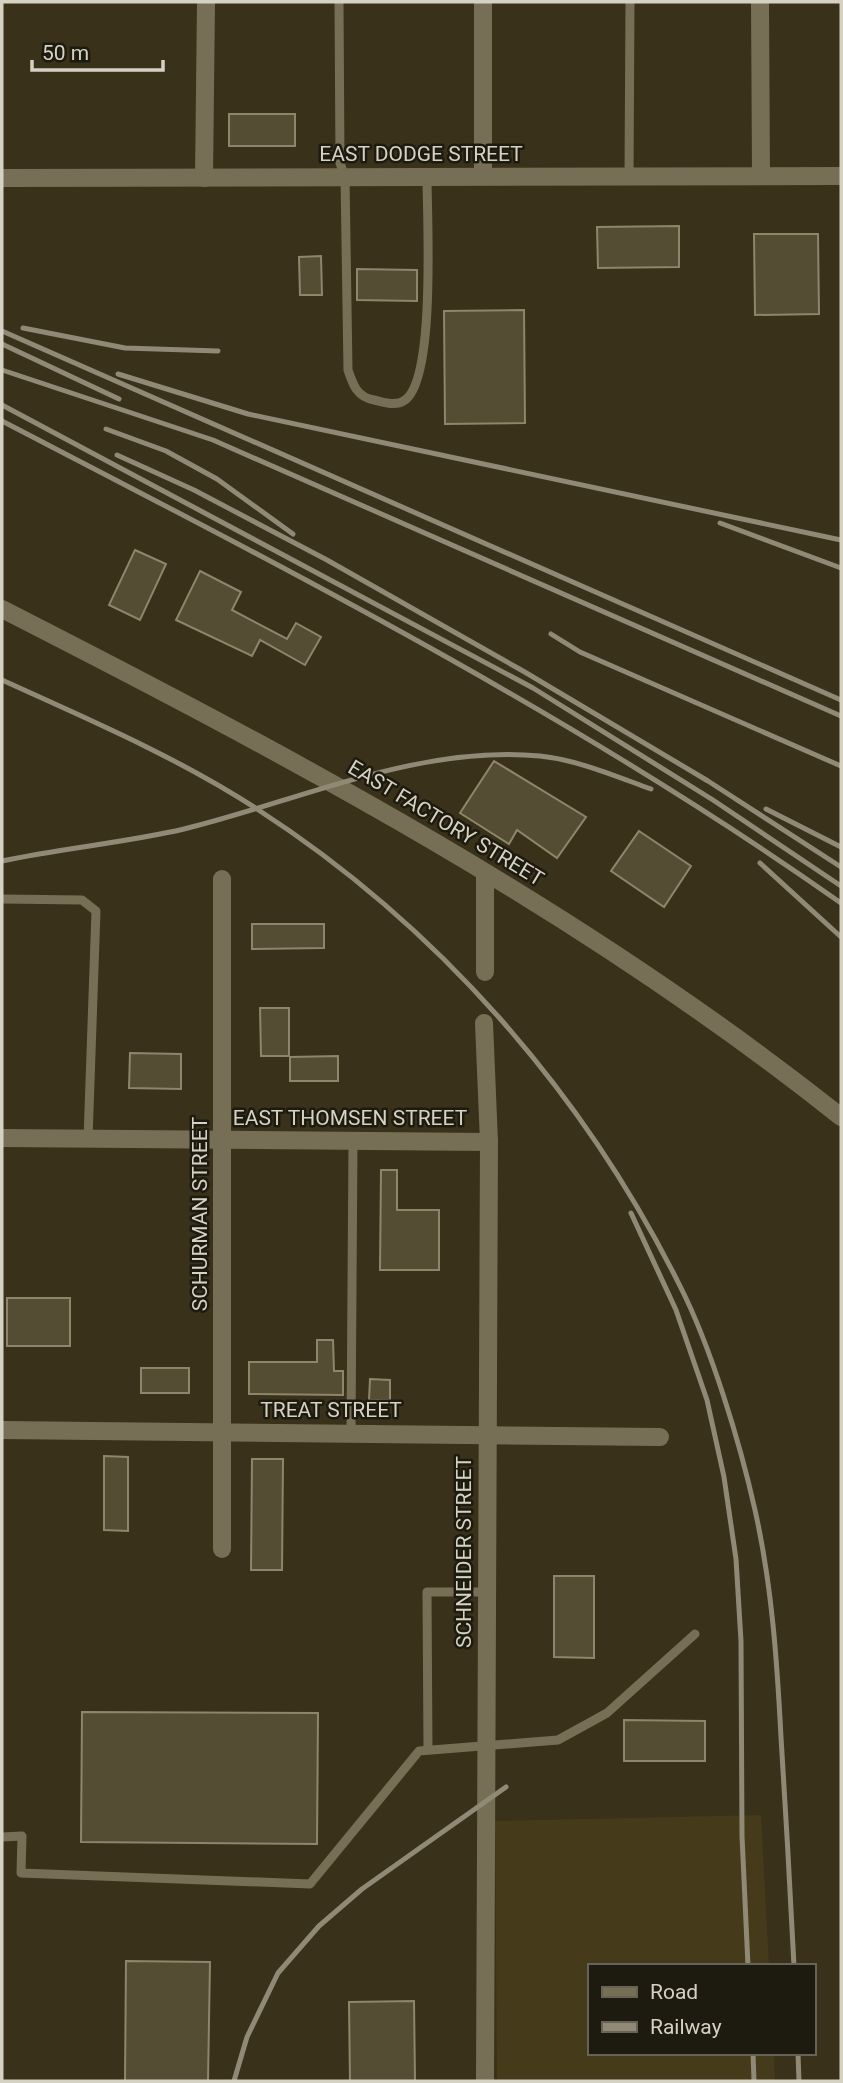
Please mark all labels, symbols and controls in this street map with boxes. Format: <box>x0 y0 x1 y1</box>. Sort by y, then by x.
scale bar <box>32 28 163 72</box>
text: 50 m <box>42 41 89 65</box>
street label: EAST DODGE STREET <box>319 142 523 166</box>
street label: EAST FACTORY STREET <box>344 755 548 891</box>
street label: EAST THOMSEN STREET <box>233 1106 468 1130</box>
street label: SCHURMAN STREET <box>188 1116 212 1311</box>
street label: TREAT STREET <box>260 1398 402 1422</box>
street label: SCHNEIDER STREET <box>452 1455 476 1648</box>
legend <box>588 1964 815 2055</box>
text: Road <box>650 1980 698 2004</box>
text: Railway <box>650 2015 722 2039</box>

